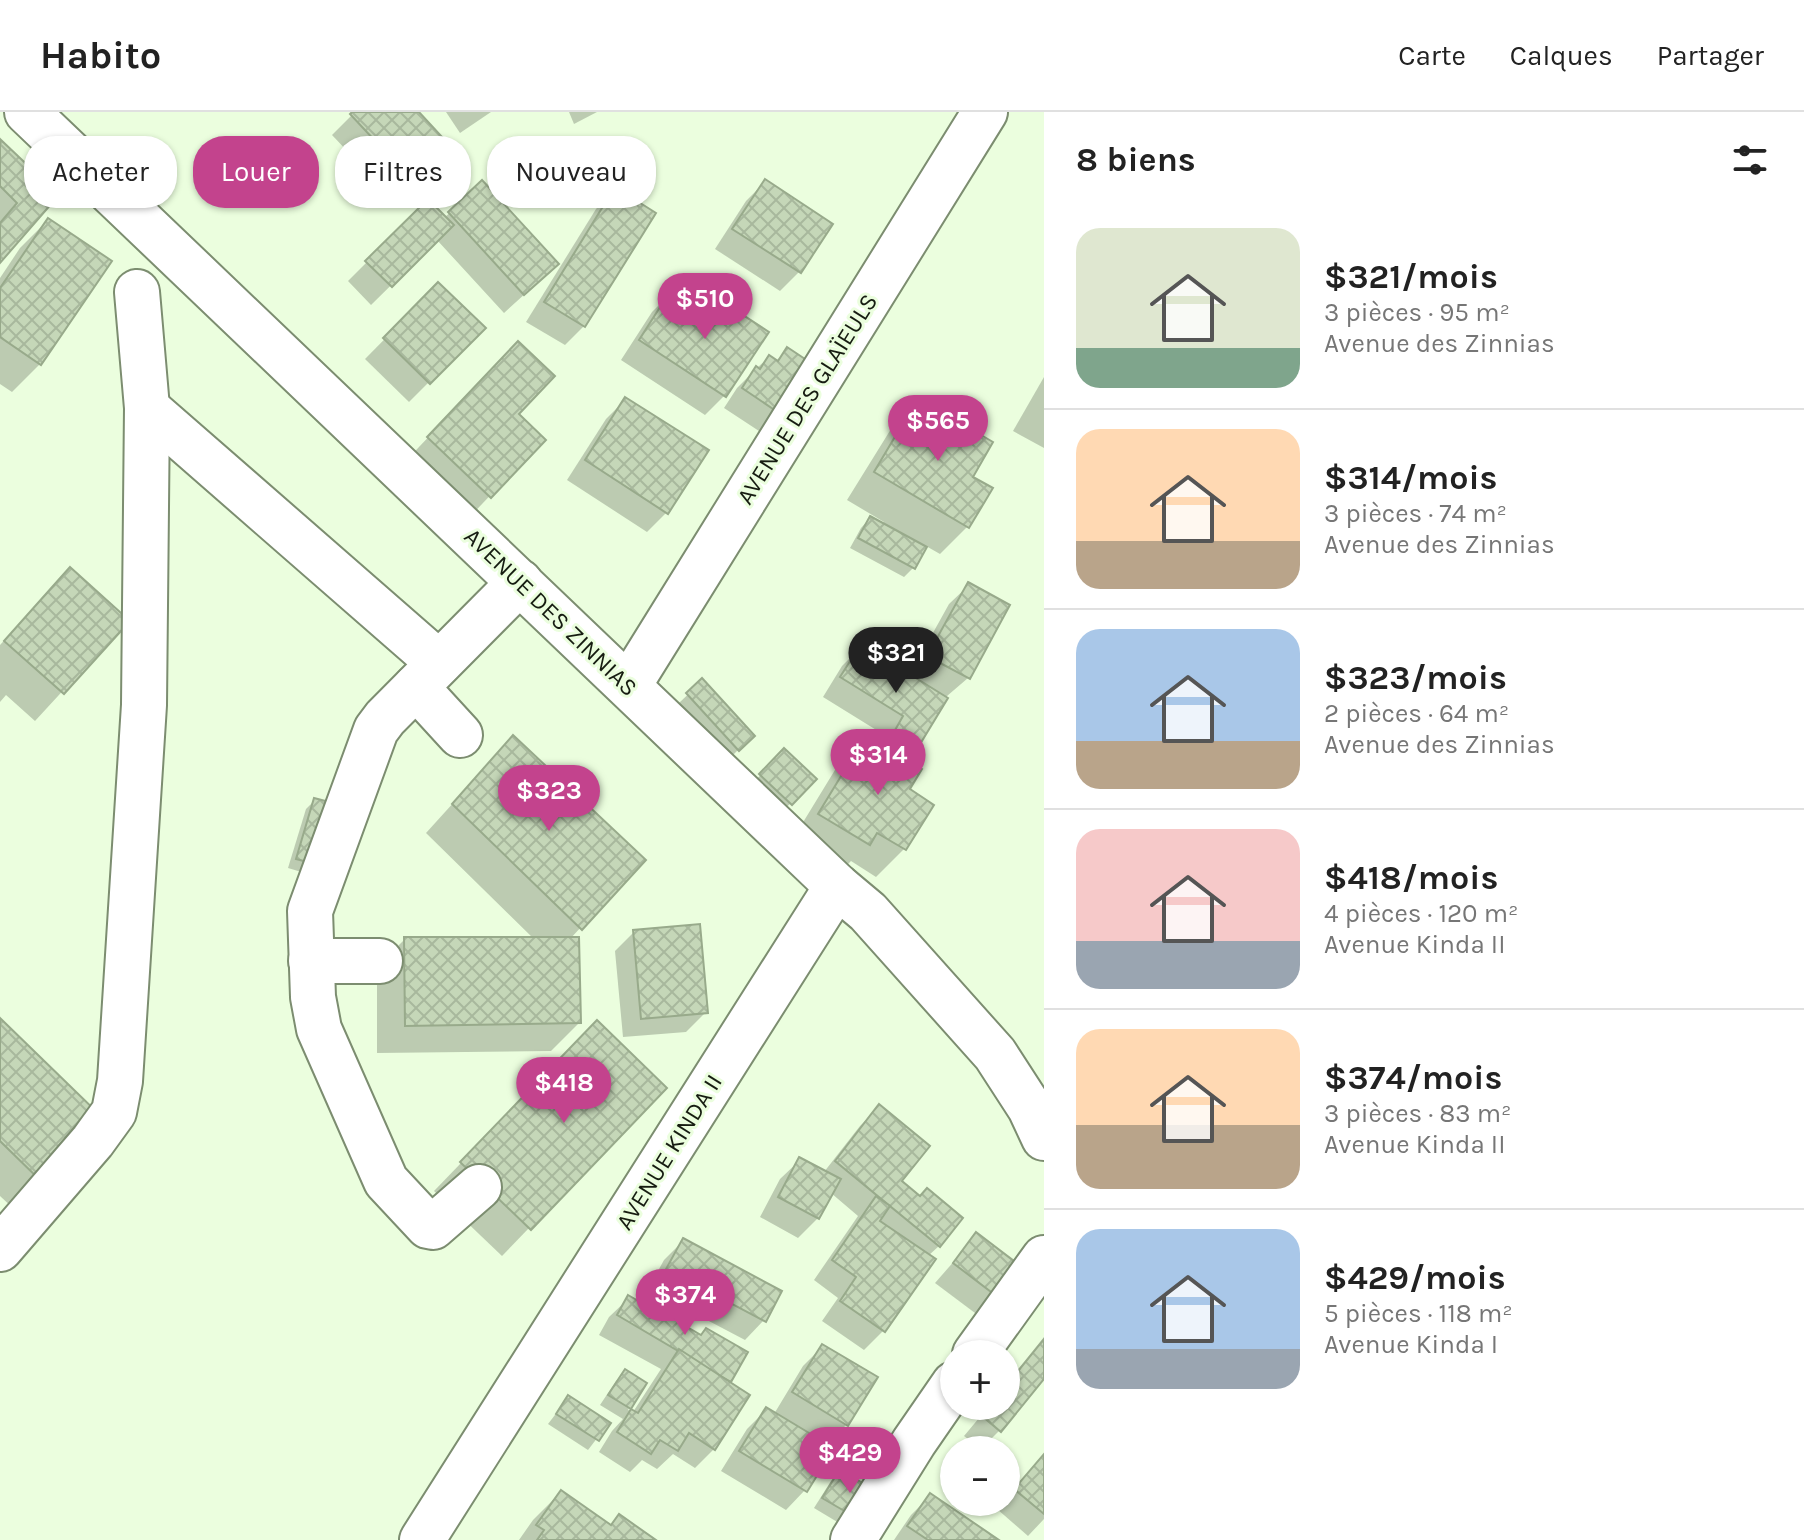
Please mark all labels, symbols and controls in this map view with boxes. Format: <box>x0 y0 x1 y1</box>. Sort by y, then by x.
text: Habito <box>40 33 161 78</box>
text: Carte <box>1398 39 1466 72</box>
text: Calques <box>1510 39 1613 72</box>
text: Partager <box>1657 39 1764 72</box>
chip: Acheter <box>24 136 177 208</box>
chip: Louer <box>193 136 319 208</box>
chip: Filtres <box>335 136 471 208</box>
chip: Nouveau <box>487 136 656 208</box>
icon: filters <box>1728 138 1772 182</box>
text: 8 biens <box>1076 140 1196 180</box>
text: $321/mois <box>1324 257 1498 297</box>
icon: home <box>1140 260 1236 356</box>
pin: $510 <box>658 273 752 341</box>
text: $510 <box>676 283 734 314</box>
street label: AVENUE DES GLAÏEULS <box>731 289 883 509</box>
text: 3 pièces · 95 m² <box>1324 297 1510 328</box>
text: Avenue des Zinnias <box>1324 328 1555 359</box>
pin: $565 <box>891 395 985 463</box>
text: $565 <box>906 405 970 436</box>
text: $314/mois <box>1324 458 1498 498</box>
icon: home <box>1140 461 1236 557</box>
text: 3 pièces · 74 m² <box>1324 498 1507 529</box>
street label: AVENUE DES ZINNIAS <box>459 522 643 702</box>
text: Avenue des Zinnias <box>1324 529 1555 560</box>
pin: $321 <box>849 627 943 695</box>
text: $321 <box>866 637 926 668</box>
text: $323/mois <box>1324 658 1507 698</box>
icon: home <box>1140 661 1236 757</box>
text: 2 pièces · 64 m² <box>1324 698 1509 729</box>
pin: $314 <box>831 729 925 797</box>
text: Avenue des Zinnias <box>1324 729 1555 760</box>
text: $314 <box>849 739 907 770</box>
pin: $323 <box>502 765 596 833</box>
text: $323 <box>516 775 582 806</box>
text: $418/mois <box>1324 858 1498 898</box>
icon: home <box>1140 861 1236 957</box>
text: 4 pièces · 120 m² <box>1324 898 1518 929</box>
text: Avenue Kinda II <box>1324 929 1505 960</box>
pin: $418 <box>517 1057 611 1125</box>
text: $374/mois <box>1324 1058 1502 1098</box>
icon: home <box>1140 1061 1236 1157</box>
text: $418 <box>534 1067 594 1098</box>
street label: AVENUE KINDA II <box>610 1069 728 1235</box>
text: 3 pièces · 83 m² <box>1324 1098 1512 1129</box>
text: Avenue Kinda II <box>1324 1129 1505 1160</box>
text: $429/mois <box>1324 1258 1506 1298</box>
icon: home <box>1140 1261 1236 1357</box>
pin: $374 <box>638 1269 732 1337</box>
text: $374 <box>654 1279 716 1310</box>
text: 5 pièces · 118 m² <box>1324 1298 1513 1329</box>
text: Avenue Kinda I <box>1324 1329 1498 1360</box>
map controls <box>940 1340 1020 1516</box>
button: + <box>940 1340 1020 1420</box>
pin: $429 <box>803 1427 897 1495</box>
button: − <box>940 1436 1020 1516</box>
text: $429 <box>818 1437 882 1468</box>

